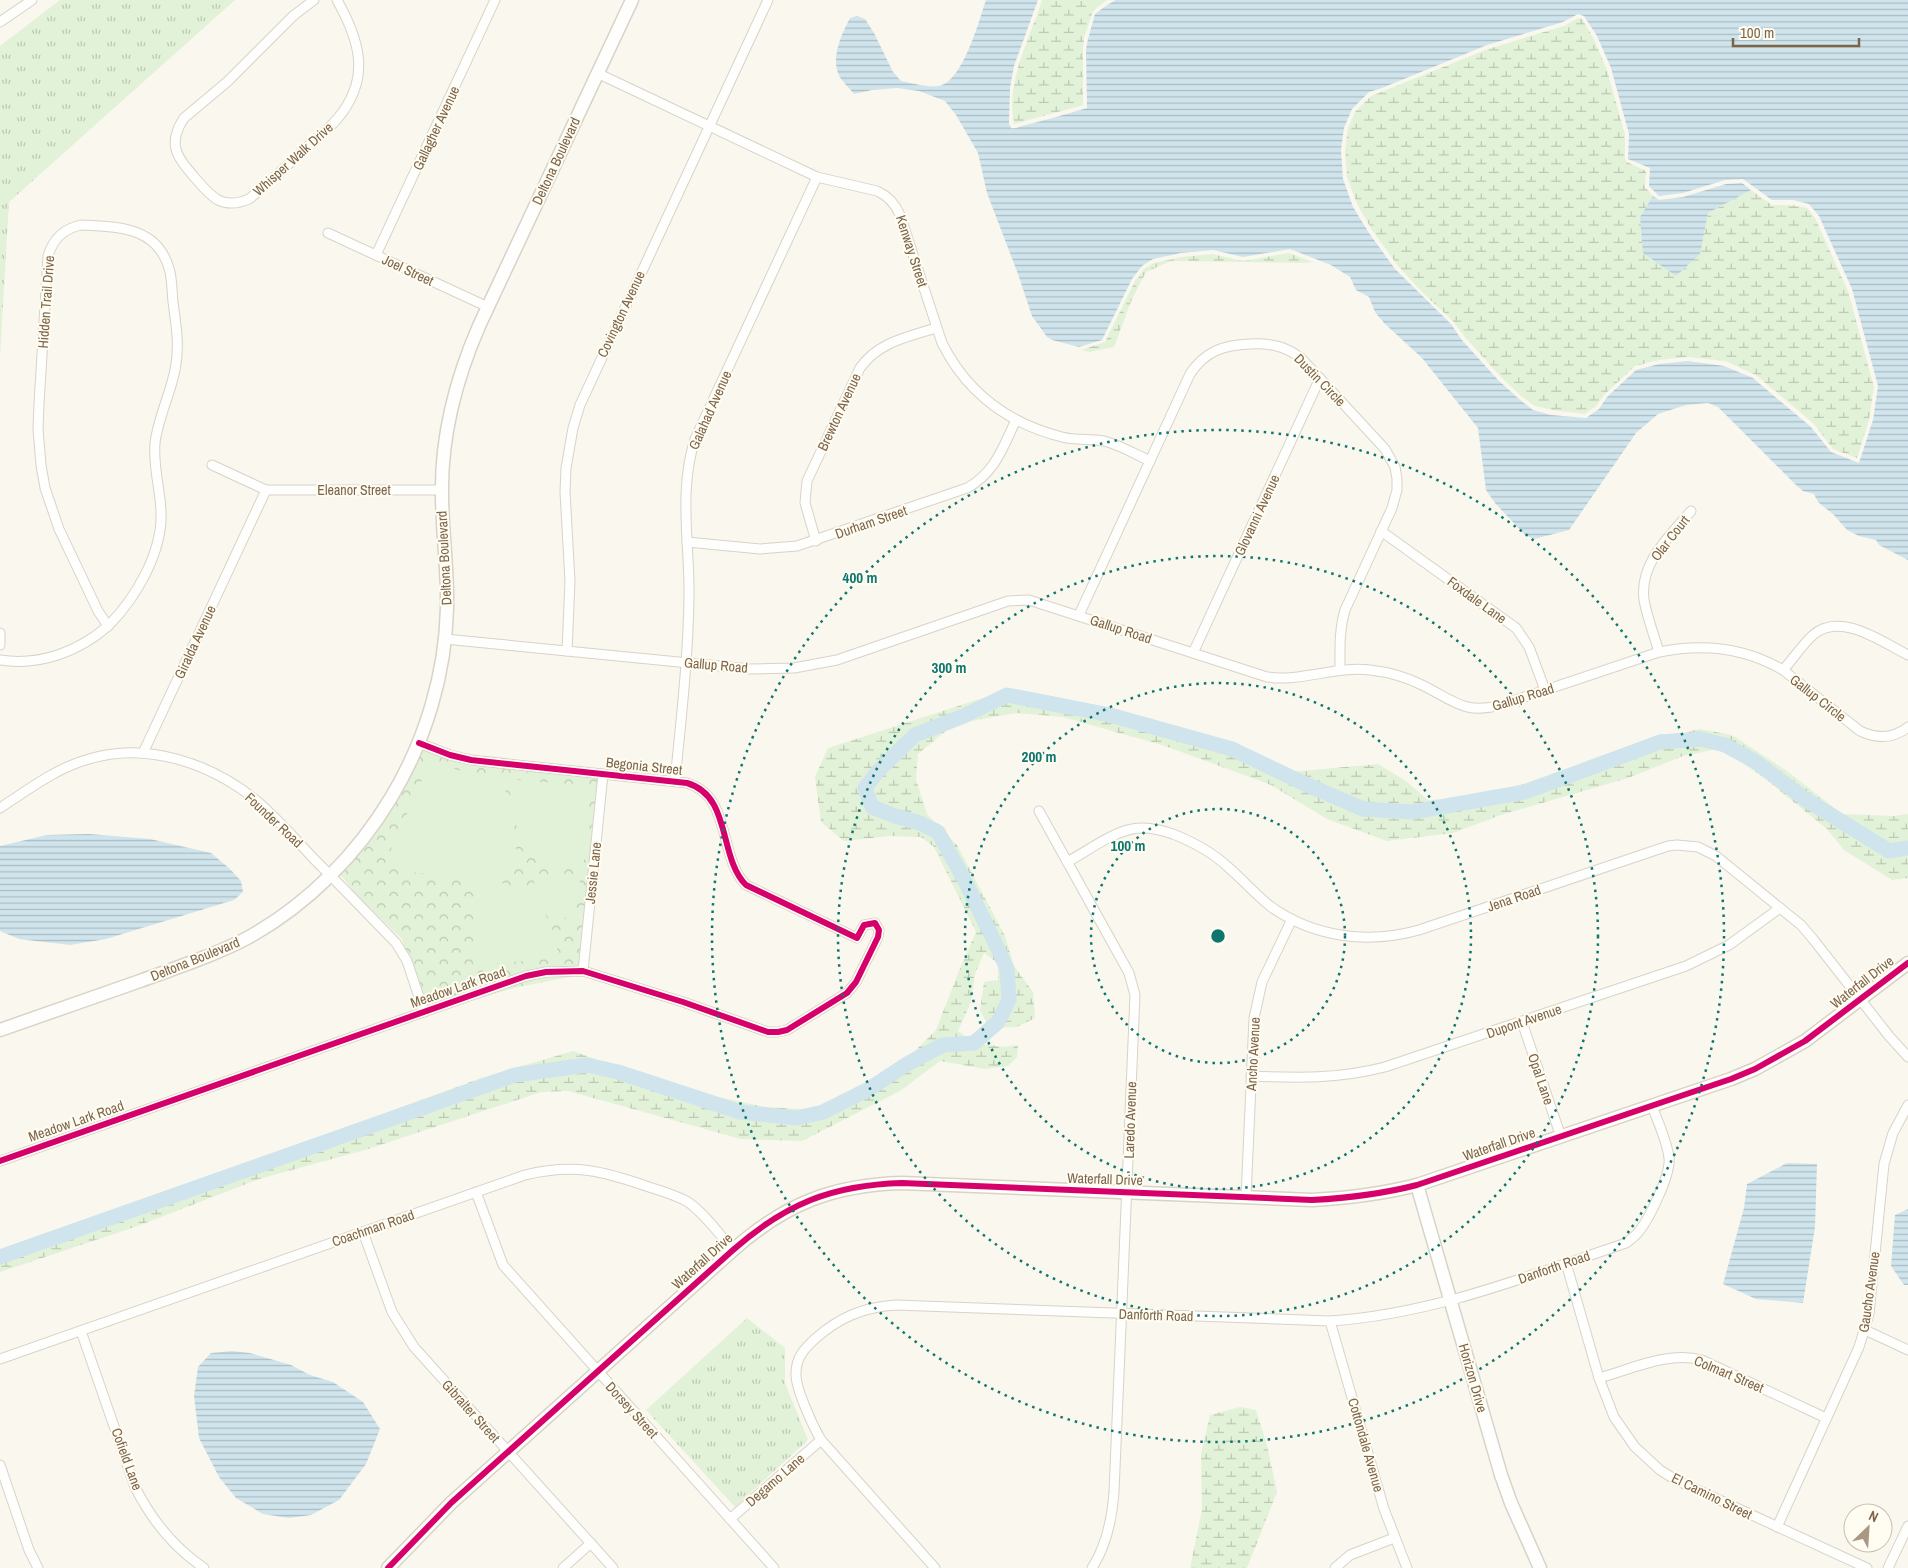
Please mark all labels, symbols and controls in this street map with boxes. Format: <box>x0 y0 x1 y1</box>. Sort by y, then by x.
scale bar <box>1733 15 1859 47</box>
text: 100 m <box>1740 22 1774 43</box>
street label: Gallagher Avenue <box>409 83 463 173</box>
street label: Deltona Boulevard <box>528 114 584 208</box>
street label: Whisper Walk Drive <box>249 118 337 200</box>
street label: Kenway Street <box>892 213 932 289</box>
street label: Joel Street <box>379 250 437 290</box>
street label: Hidden Trail Drive <box>34 255 58 349</box>
street label: Covington Avenue <box>593 268 649 360</box>
street label: Dustin Circle <box>1290 350 1350 410</box>
street label: Galahad Avenue <box>685 368 735 452</box>
street label: Brewton Avenue <box>813 370 865 454</box>
street label: Glovanni Avenue <box>1230 472 1284 558</box>
street label: Eleanor Street <box>317 481 391 499</box>
street label: Durham Street <box>833 501 909 543</box>
street label: Deltona Boulevard <box>433 510 455 606</box>
street label: Olar Court <box>1647 512 1693 564</box>
text: 400 m <box>843 567 877 588</box>
street label: Foxdale Lane <box>1444 572 1510 628</box>
street label: Giralda Avenue <box>170 602 220 682</box>
street label: Gallup Road <box>1088 611 1154 647</box>
street label: Gallup Road <box>683 653 749 677</box>
text: 300 m <box>932 657 966 678</box>
street label: Gallup Circle <box>1786 670 1850 726</box>
street label: Gallup Road <box>1490 679 1556 715</box>
text: 200 m <box>1022 746 1056 767</box>
street label: Begonia Street <box>605 753 683 779</box>
street label: Founder Road <box>241 789 307 851</box>
text: 100 m <box>1111 835 1145 856</box>
street label: Jessie Lane <box>581 841 605 905</box>
street label: Jena Road <box>1485 880 1543 916</box>
centre of rings <box>1209 927 1227 945</box>
street label: Deltona Boulevard <box>148 933 242 985</box>
street label: Waterfall Drive <box>1827 952 1897 1012</box>
street label: Meadow Lark Road <box>408 962 508 1012</box>
street label: Dupont Avenue <box>1484 1000 1564 1042</box>
street label: Ancho Avenue <box>1242 1017 1264 1092</box>
street label: Opal Lane <box>1524 1051 1558 1107</box>
street label: Laredo Avenue <box>1120 1081 1140 1159</box>
street label: Meadow Lark Road <box>26 1096 126 1146</box>
street label: Waterfall Drive <box>1460 1123 1538 1165</box>
street label: Waterfall Drive <box>1067 1169 1143 1189</box>
street label: Coachman Road <box>329 1205 417 1251</box>
street label: Waterfall Drive <box>668 1229 736 1293</box>
street label: Danforth Road <box>1516 1246 1592 1288</box>
street label: Gaucho Avenue <box>1854 1250 1884 1334</box>
street label: Danforth Road <box>1118 1305 1194 1325</box>
street label: Horizon Drive <box>1455 1341 1491 1415</box>
street label: Colmart Street <box>1691 1351 1767 1397</box>
street label: Gibralter Street <box>438 1376 504 1446</box>
street label: Dorsey Street <box>602 1378 662 1442</box>
street label: Cottondale Avenue <box>1344 1396 1388 1494</box>
street label: Cofield Lane <box>107 1425 147 1493</box>
street label: Degamo Lane <box>742 1450 808 1510</box>
street label: El Camino Street <box>1669 1469 1755 1523</box>
north arrow <box>1843 1503 1893 1553</box>
text: N <box>1866 1506 1881 1526</box>

